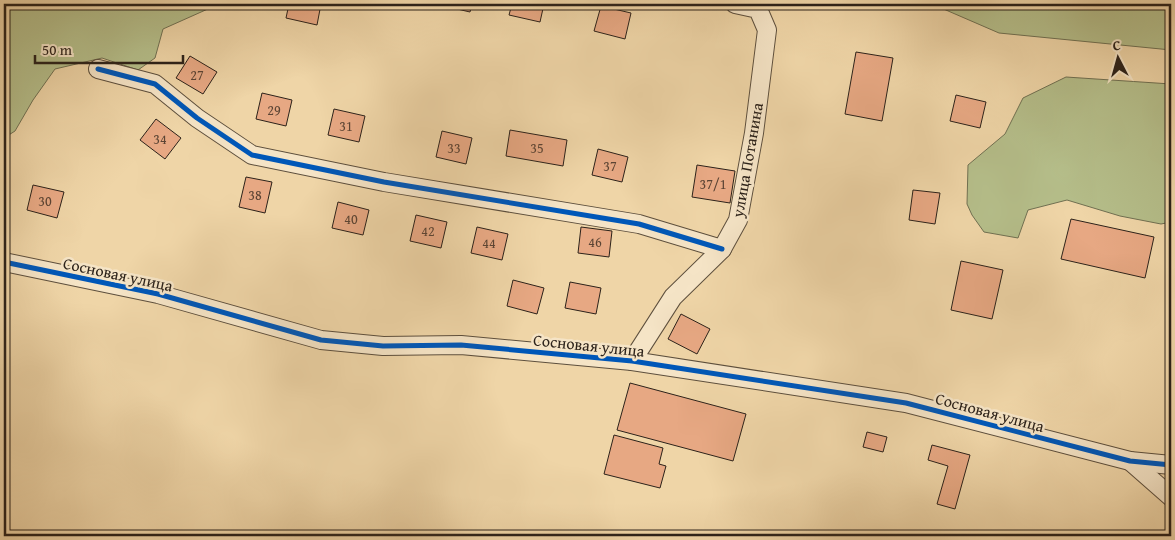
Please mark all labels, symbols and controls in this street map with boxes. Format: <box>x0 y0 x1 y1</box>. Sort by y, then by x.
scale bar <box>35 32 182 64</box>
north arrow <box>1092 32 1142 82</box>
text: С <box>1112 35 1122 55</box>
text: 50 m <box>42 39 73 60</box>
house number: 27 <box>190 65 204 85</box>
house number: 29 <box>267 100 281 120</box>
street label: улица Потанина <box>725 100 769 220</box>
house number: 31 <box>339 116 353 136</box>
house number: 34 <box>153 129 167 149</box>
house number: 33 <box>447 138 461 158</box>
house number: 35 <box>530 138 544 158</box>
house number: 37 <box>603 156 617 176</box>
house number: 37/1 <box>700 174 726 194</box>
house number: 38 <box>248 185 262 205</box>
house number: 30 <box>38 191 52 211</box>
house number: 40 <box>344 209 358 229</box>
house number: 42 <box>421 221 435 241</box>
house number: 46 <box>588 232 602 252</box>
house number: 44 <box>482 233 496 253</box>
street label: Сосновая улица <box>61 251 175 297</box>
street label: Сосновая улица <box>532 327 646 363</box>
street label: Сосновая улица <box>933 386 1047 438</box>

